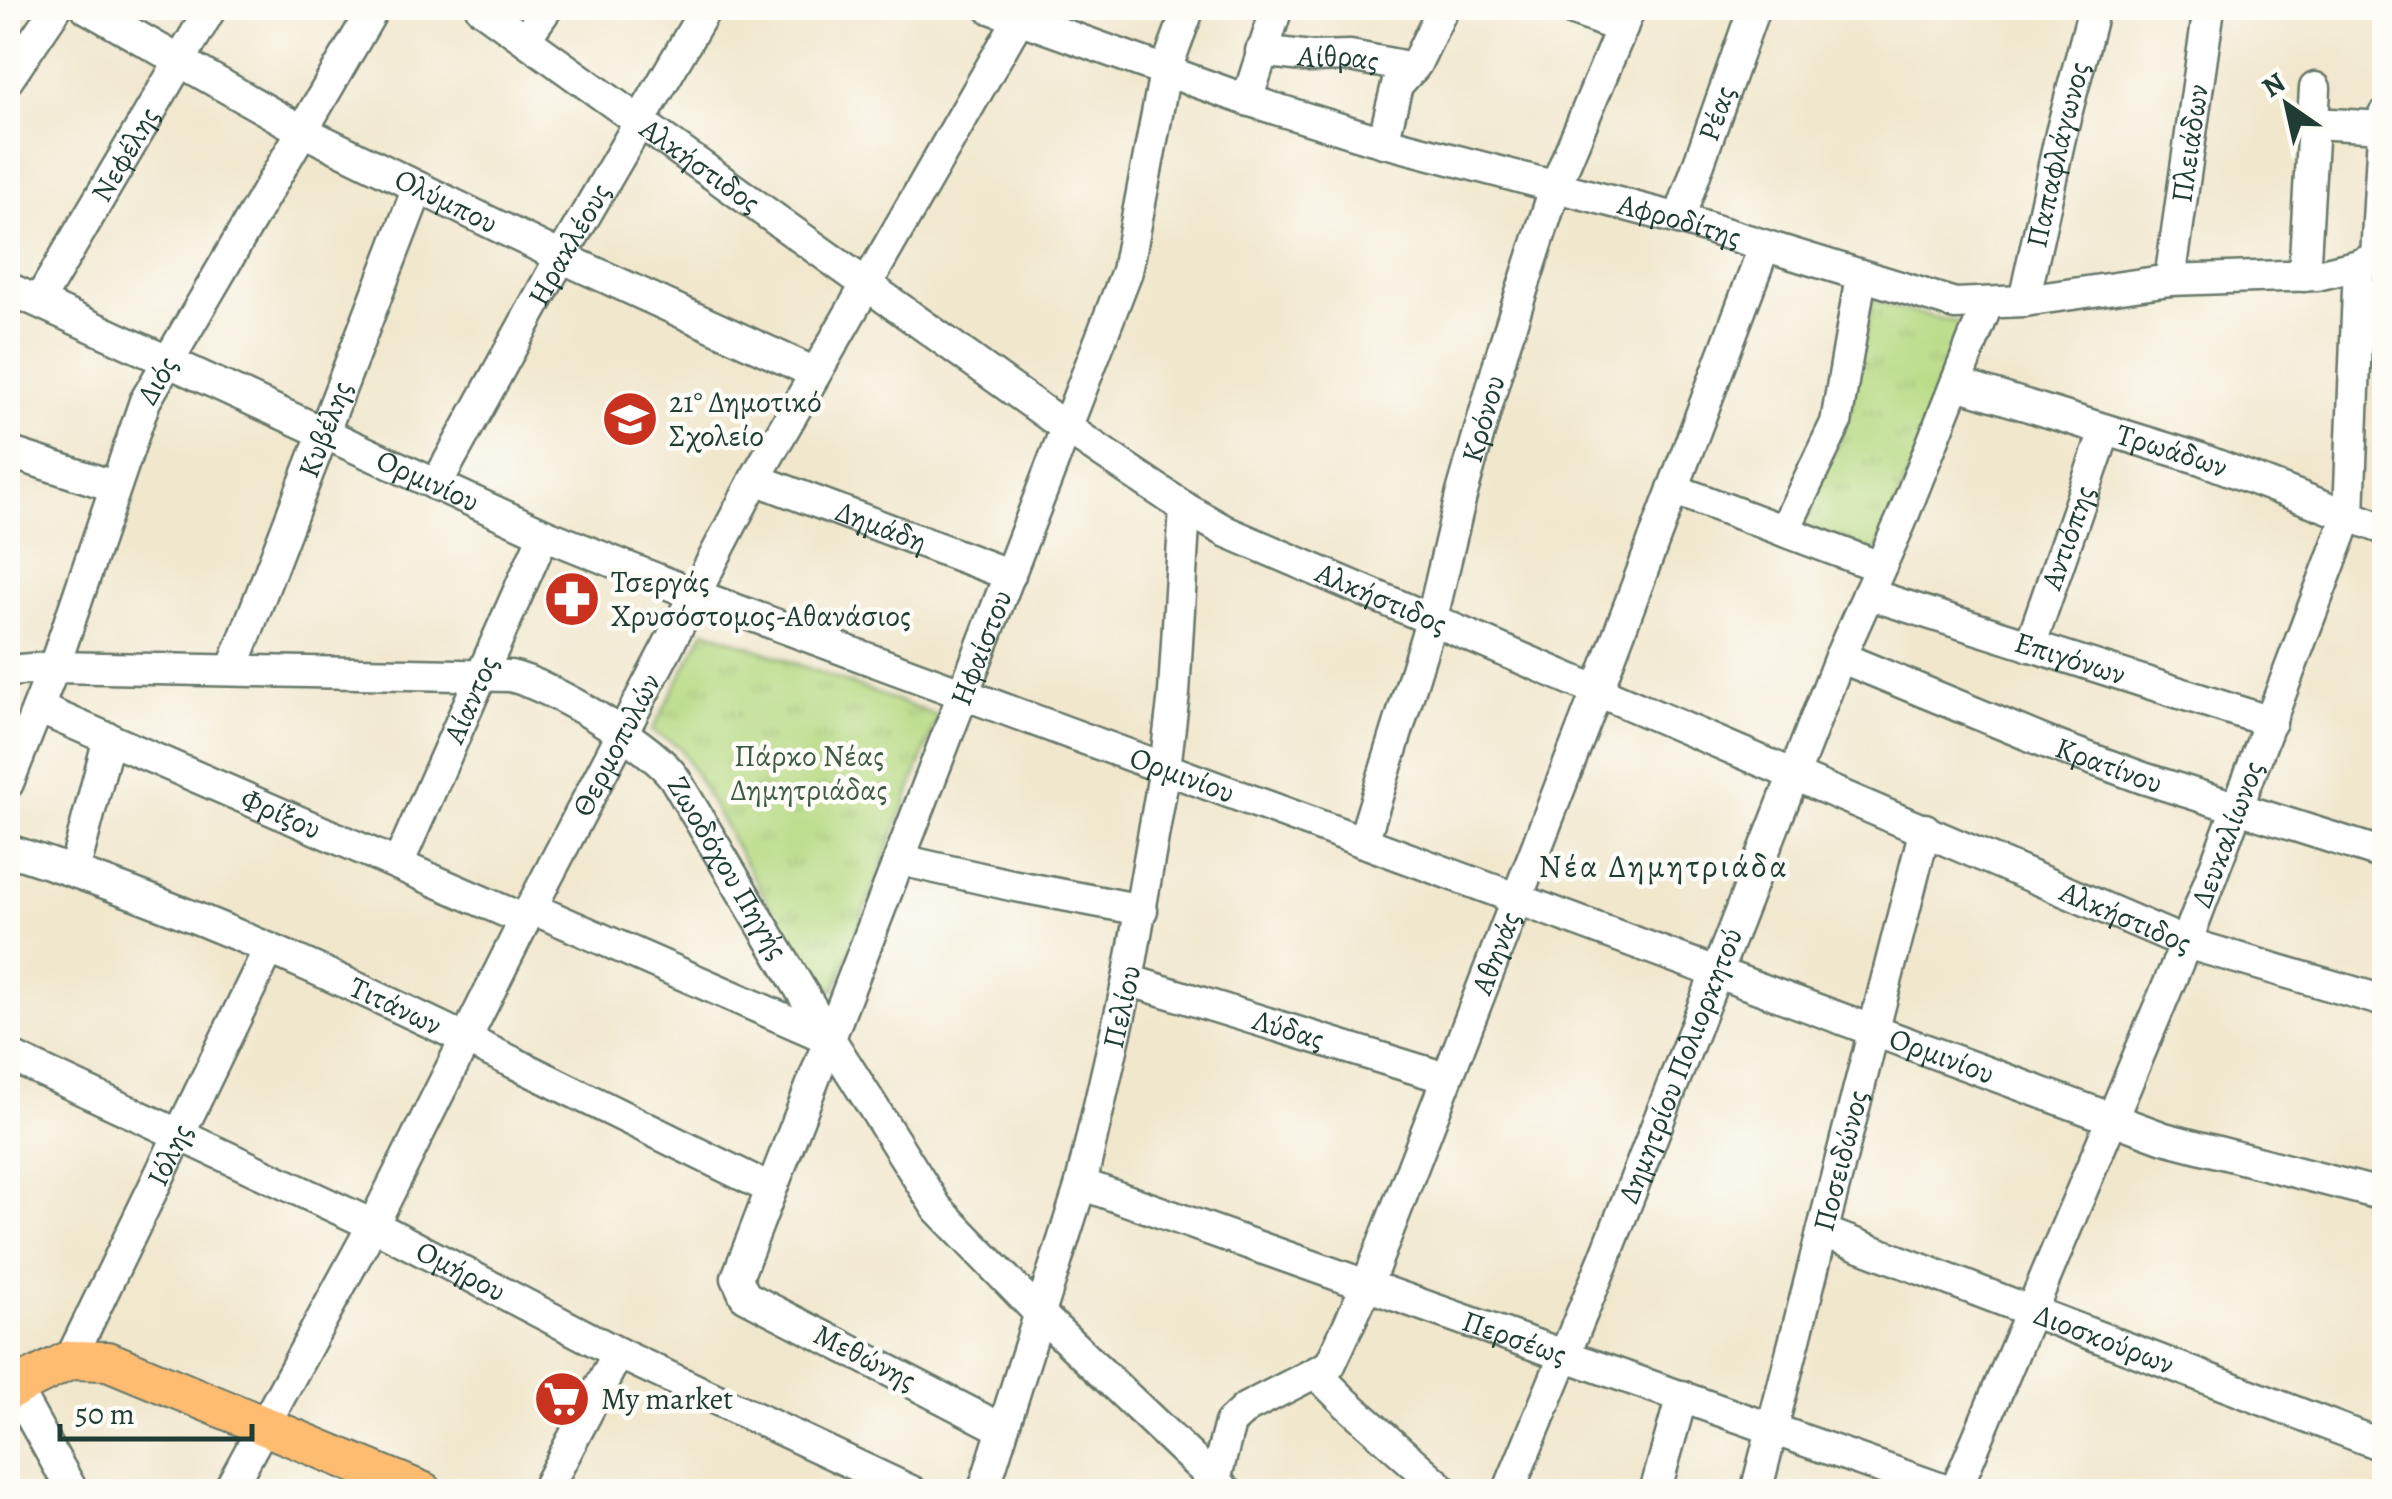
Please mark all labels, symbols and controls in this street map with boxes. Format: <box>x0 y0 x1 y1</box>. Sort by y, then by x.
street label: Αίθρας <box>1295 35 1383 81</box>
north arrow <box>2237 55 2337 155</box>
street label: Παπαφλάγωνος <box>2016 57 2099 251</box>
text: N <box>2255 64 2293 107</box>
street label: Ρέας <box>1688 80 1745 147</box>
street label: Πλειάδων <box>2161 82 2218 205</box>
street label: Νεφέλης <box>81 99 169 209</box>
street label: Αλκήστιδος <box>631 108 769 222</box>
street label: Ολύμπου <box>388 159 504 243</box>
street label: Ηρακλέους <box>518 176 620 313</box>
street label: Αφροδίτης <box>1613 184 1746 257</box>
street label: Διός <box>127 349 187 412</box>
street label: Κρόνου <box>1452 371 1515 467</box>
street label: Κυβέλης <box>288 375 362 483</box>
place label: 21° Δημοτικό Σχολείο <box>669 382 822 456</box>
school or university icon: 21° Δημοτικό Σχολείο <box>600 389 660 449</box>
street label: Τρωάδων <box>2112 414 2233 487</box>
street label: Ορμινίου <box>370 440 486 522</box>
street label: Αντιόπης <box>2031 480 2104 596</box>
street label: Δημάδη <box>830 491 932 562</box>
street label: Αλκήστιδος <box>1309 552 1453 644</box>
place label: Τσεργάς Χρυσόστομος-Αθανάσιος <box>611 562 911 636</box>
pharmacy icon: Τσεργάς Χρυσόστομος-Αθανάσιος <box>542 569 602 629</box>
street label: Ηφαίστου <box>941 584 1022 711</box>
street label: Επιγόνων <box>2010 622 2130 694</box>
street label: Αίαντος <box>433 649 508 751</box>
street label: Θερμοπυλών <box>562 667 670 823</box>
street label: Κρατίνου <box>2050 727 2167 803</box>
park label: Πάρκο Νέας Δημητριάδας <box>731 736 887 810</box>
street label: Ορμινίου <box>1124 737 1240 813</box>
street label: Δευκαλίωνος <box>2181 755 2273 913</box>
street label: Ζωοδόχου Πηγής <box>658 769 798 966</box>
street label: Φρίξου <box>235 779 327 849</box>
district label: Νέα Δημητριάδα <box>1539 844 1789 888</box>
street label: Αλκήστιδος <box>2053 871 2198 963</box>
street label: Αθηνάς <box>1461 905 1530 1001</box>
street label: Δημητρίου Πολιορκητού <box>1608 922 1752 1209</box>
street label: Πελίου <box>1093 962 1150 1052</box>
street label: Τιτάνων <box>343 967 448 1045</box>
street label: Λύδας <box>1247 999 1329 1059</box>
street label: Ορμινίου <box>1884 1018 2000 1094</box>
street label: Ποσειδώνος <box>1803 1086 1878 1235</box>
street label: Ιόλης <box>137 1117 201 1193</box>
street label: Ομήρου <box>409 1231 513 1311</box>
street label: Διοσκούρων <box>2029 1294 2180 1384</box>
street label: Περσέως <box>1457 1301 1572 1375</box>
street label: Μεθώνης <box>807 1314 923 1400</box>
supermarket icon: My market <box>532 1369 592 1429</box>
scale bar <box>60 1379 252 1441</box>
place label: My market <box>601 1379 733 1419</box>
text: 50 m <box>75 1394 135 1434</box>

